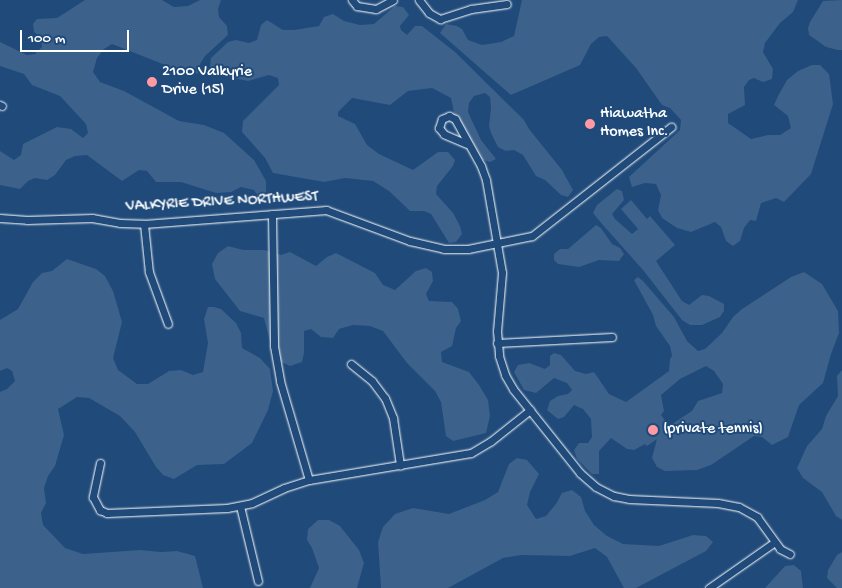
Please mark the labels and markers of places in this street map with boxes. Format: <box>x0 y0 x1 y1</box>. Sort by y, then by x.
place label: 2100 Valkyrie Drive (15) <box>162 63 252 101</box>
marker: 2100 Valkyrie Drive (15) <box>146 76 158 88</box>
place label: Hiawatha Homes Inc. <box>600 105 669 143</box>
marker: Hiawatha Homes Inc. <box>584 118 596 130</box>
place label: (private tennis) <box>663 420 763 440</box>
marker: (private tennis) <box>647 424 659 436</box>

